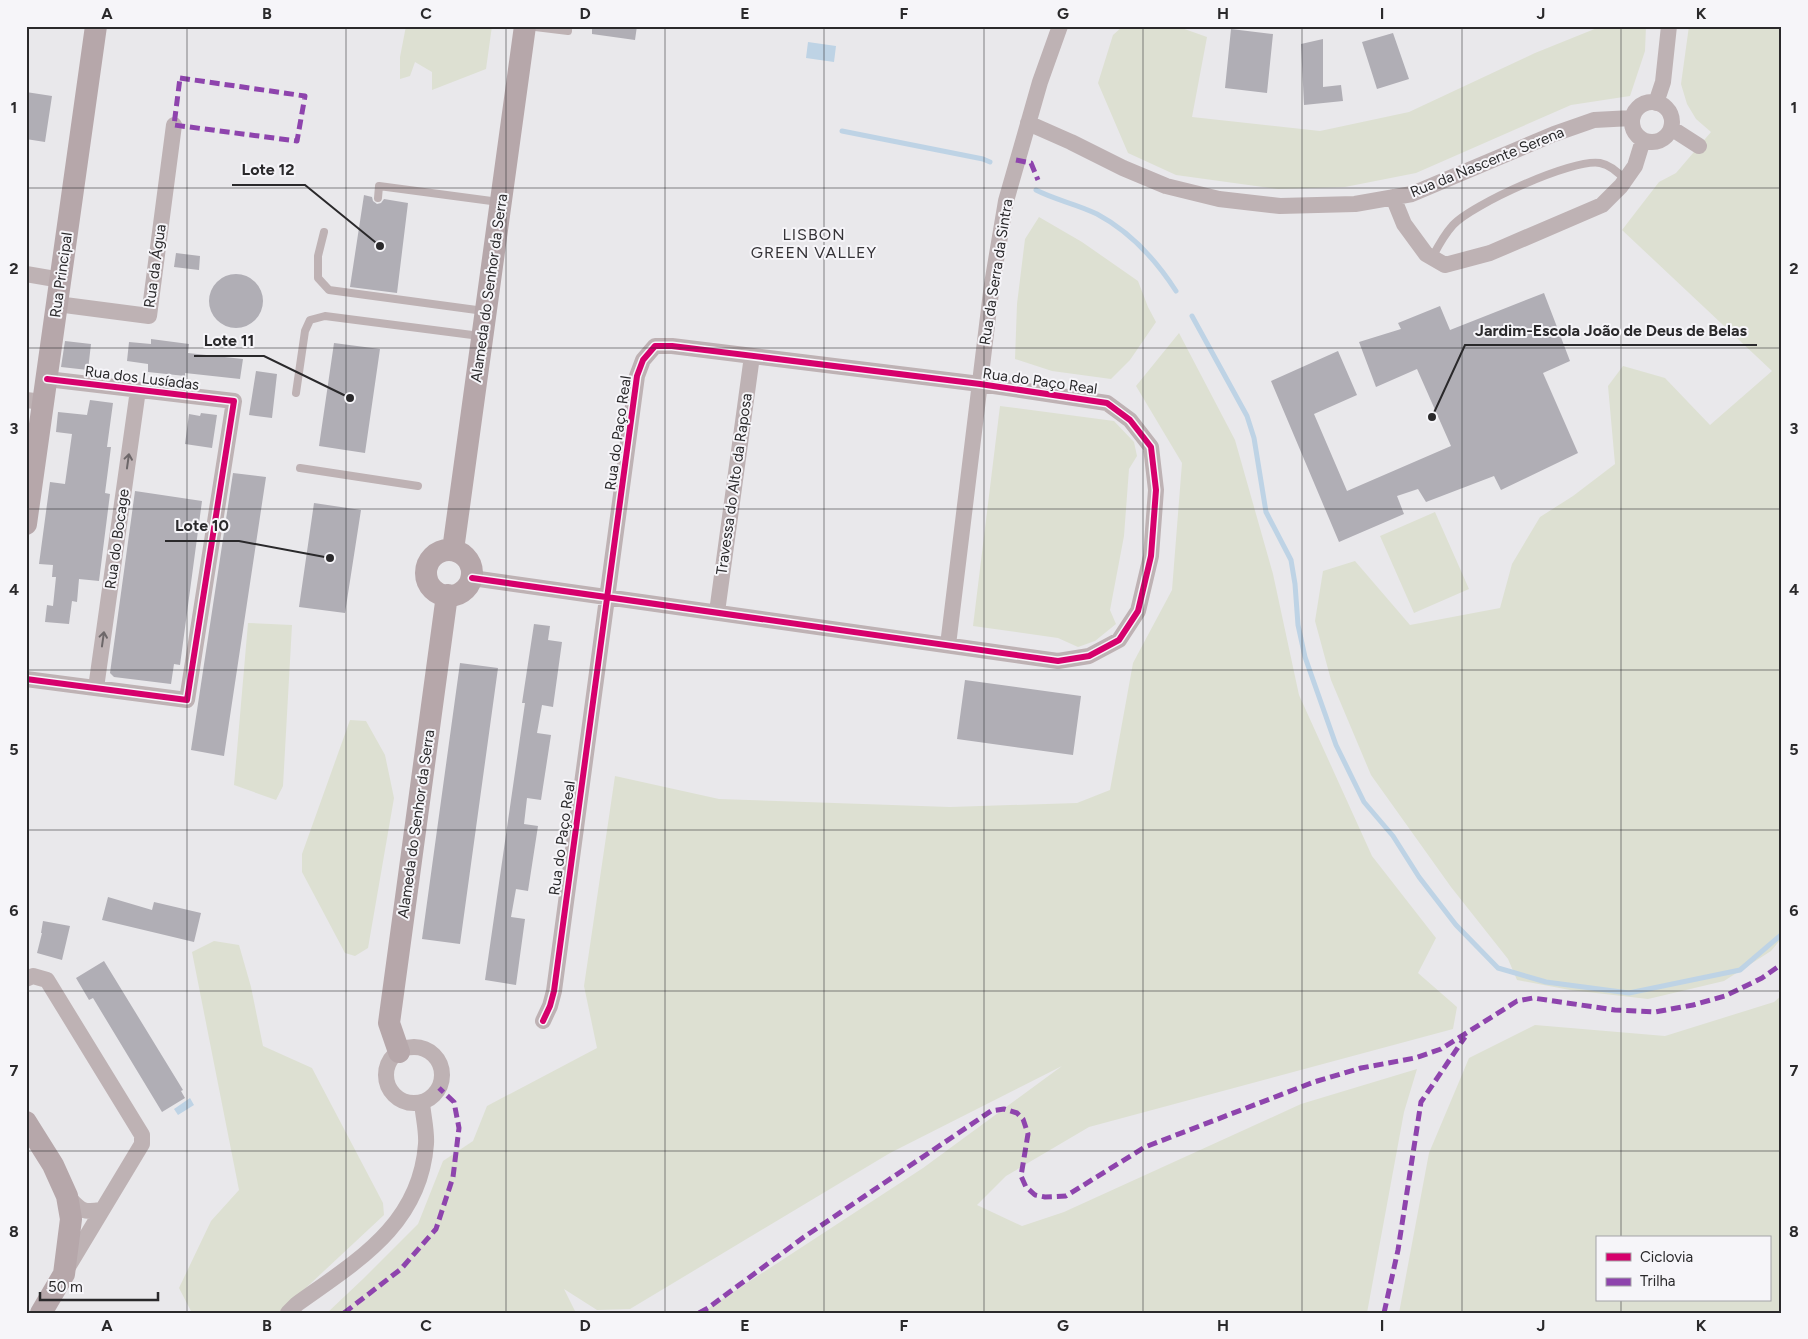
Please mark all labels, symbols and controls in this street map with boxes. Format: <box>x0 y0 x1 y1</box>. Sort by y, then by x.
text: A <box>101 4 113 23</box>
text: B <box>262 4 272 23</box>
text: C <box>420 4 432 23</box>
text: D <box>579 4 591 23</box>
text: E <box>740 4 750 23</box>
text: F <box>900 4 909 23</box>
text: G <box>1057 4 1069 23</box>
text: H <box>1217 4 1229 23</box>
text: I <box>1380 4 1384 23</box>
text: J <box>1537 4 1545 23</box>
text: K <box>1696 4 1707 23</box>
text: 1 <box>11 98 17 117</box>
text: 1 <box>1791 98 1797 117</box>
street label: Rua da Nascente Serena <box>1407 123 1567 201</box>
callout: Lote 12 <box>232 154 305 185</box>
text: Lote 12 <box>242 160 294 179</box>
street label: Alameda do Senhor da Serra <box>467 192 511 384</box>
street label: Rua da Serra da Sintra <box>976 198 1016 346</box>
street label: Rua da Água <box>140 223 170 309</box>
district label: LISBON GREEN VALLEY <box>751 225 877 262</box>
street label: Rua Principal <box>46 231 76 319</box>
text: 2 <box>9 259 19 278</box>
text: 2 <box>1789 259 1799 278</box>
callout: Jardim-Escola João de Deus de Belas <box>1465 314 1757 345</box>
text: Jardim-Escola João de Deus de Belas <box>1475 321 1747 340</box>
callout: Lote 11 <box>194 325 264 356</box>
text: Lote 11 <box>204 331 254 350</box>
street label: Rua dos Lusíadas <box>84 362 200 394</box>
street label: Rua do Paço Real <box>982 364 1098 398</box>
street label: Rua do Paço Real <box>601 375 635 491</box>
street label: Travessa do Alto da Raposa <box>712 392 756 576</box>
text: 3 <box>10 419 19 438</box>
text: 3 <box>1790 419 1799 438</box>
one-way arrow <box>123 453 133 469</box>
street label: Rua do Bocage <box>101 488 133 590</box>
callout: Lote 10 <box>165 510 239 541</box>
text: Lote 10 <box>175 516 229 535</box>
text: 4 <box>9 580 19 599</box>
text: 4 <box>1789 580 1799 599</box>
one-way arrow <box>98 632 108 648</box>
street label: Alameda do Senhor da Serra <box>394 728 438 920</box>
text: 5 <box>9 740 19 759</box>
text: 5 <box>1789 740 1799 759</box>
street label: Rua do Paço Real <box>545 780 579 896</box>
text: 6 <box>9 901 19 920</box>
text: 6 <box>1789 901 1799 920</box>
text: 7 <box>10 1061 19 1080</box>
text: 7 <box>1790 1061 1799 1080</box>
text: 8 <box>9 1222 19 1241</box>
text: 8 <box>1789 1222 1799 1241</box>
legend <box>1596 1236 1770 1302</box>
text: Ciclovia <box>1640 1248 1693 1266</box>
scale bar <box>40 1269 158 1301</box>
text: Trilha <box>1640 1272 1675 1290</box>
text: 50 m <box>48 1278 83 1296</box>
text: A <box>101 1316 113 1335</box>
text: B <box>262 1316 272 1335</box>
text: C <box>420 1316 432 1335</box>
text: D <box>579 1316 591 1335</box>
text: E <box>740 1316 750 1335</box>
text: F <box>900 1316 909 1335</box>
text: G <box>1057 1316 1069 1335</box>
text: H <box>1217 1316 1229 1335</box>
text: I <box>1380 1316 1384 1335</box>
text: J <box>1537 1316 1545 1335</box>
text: K <box>1696 1316 1707 1335</box>

